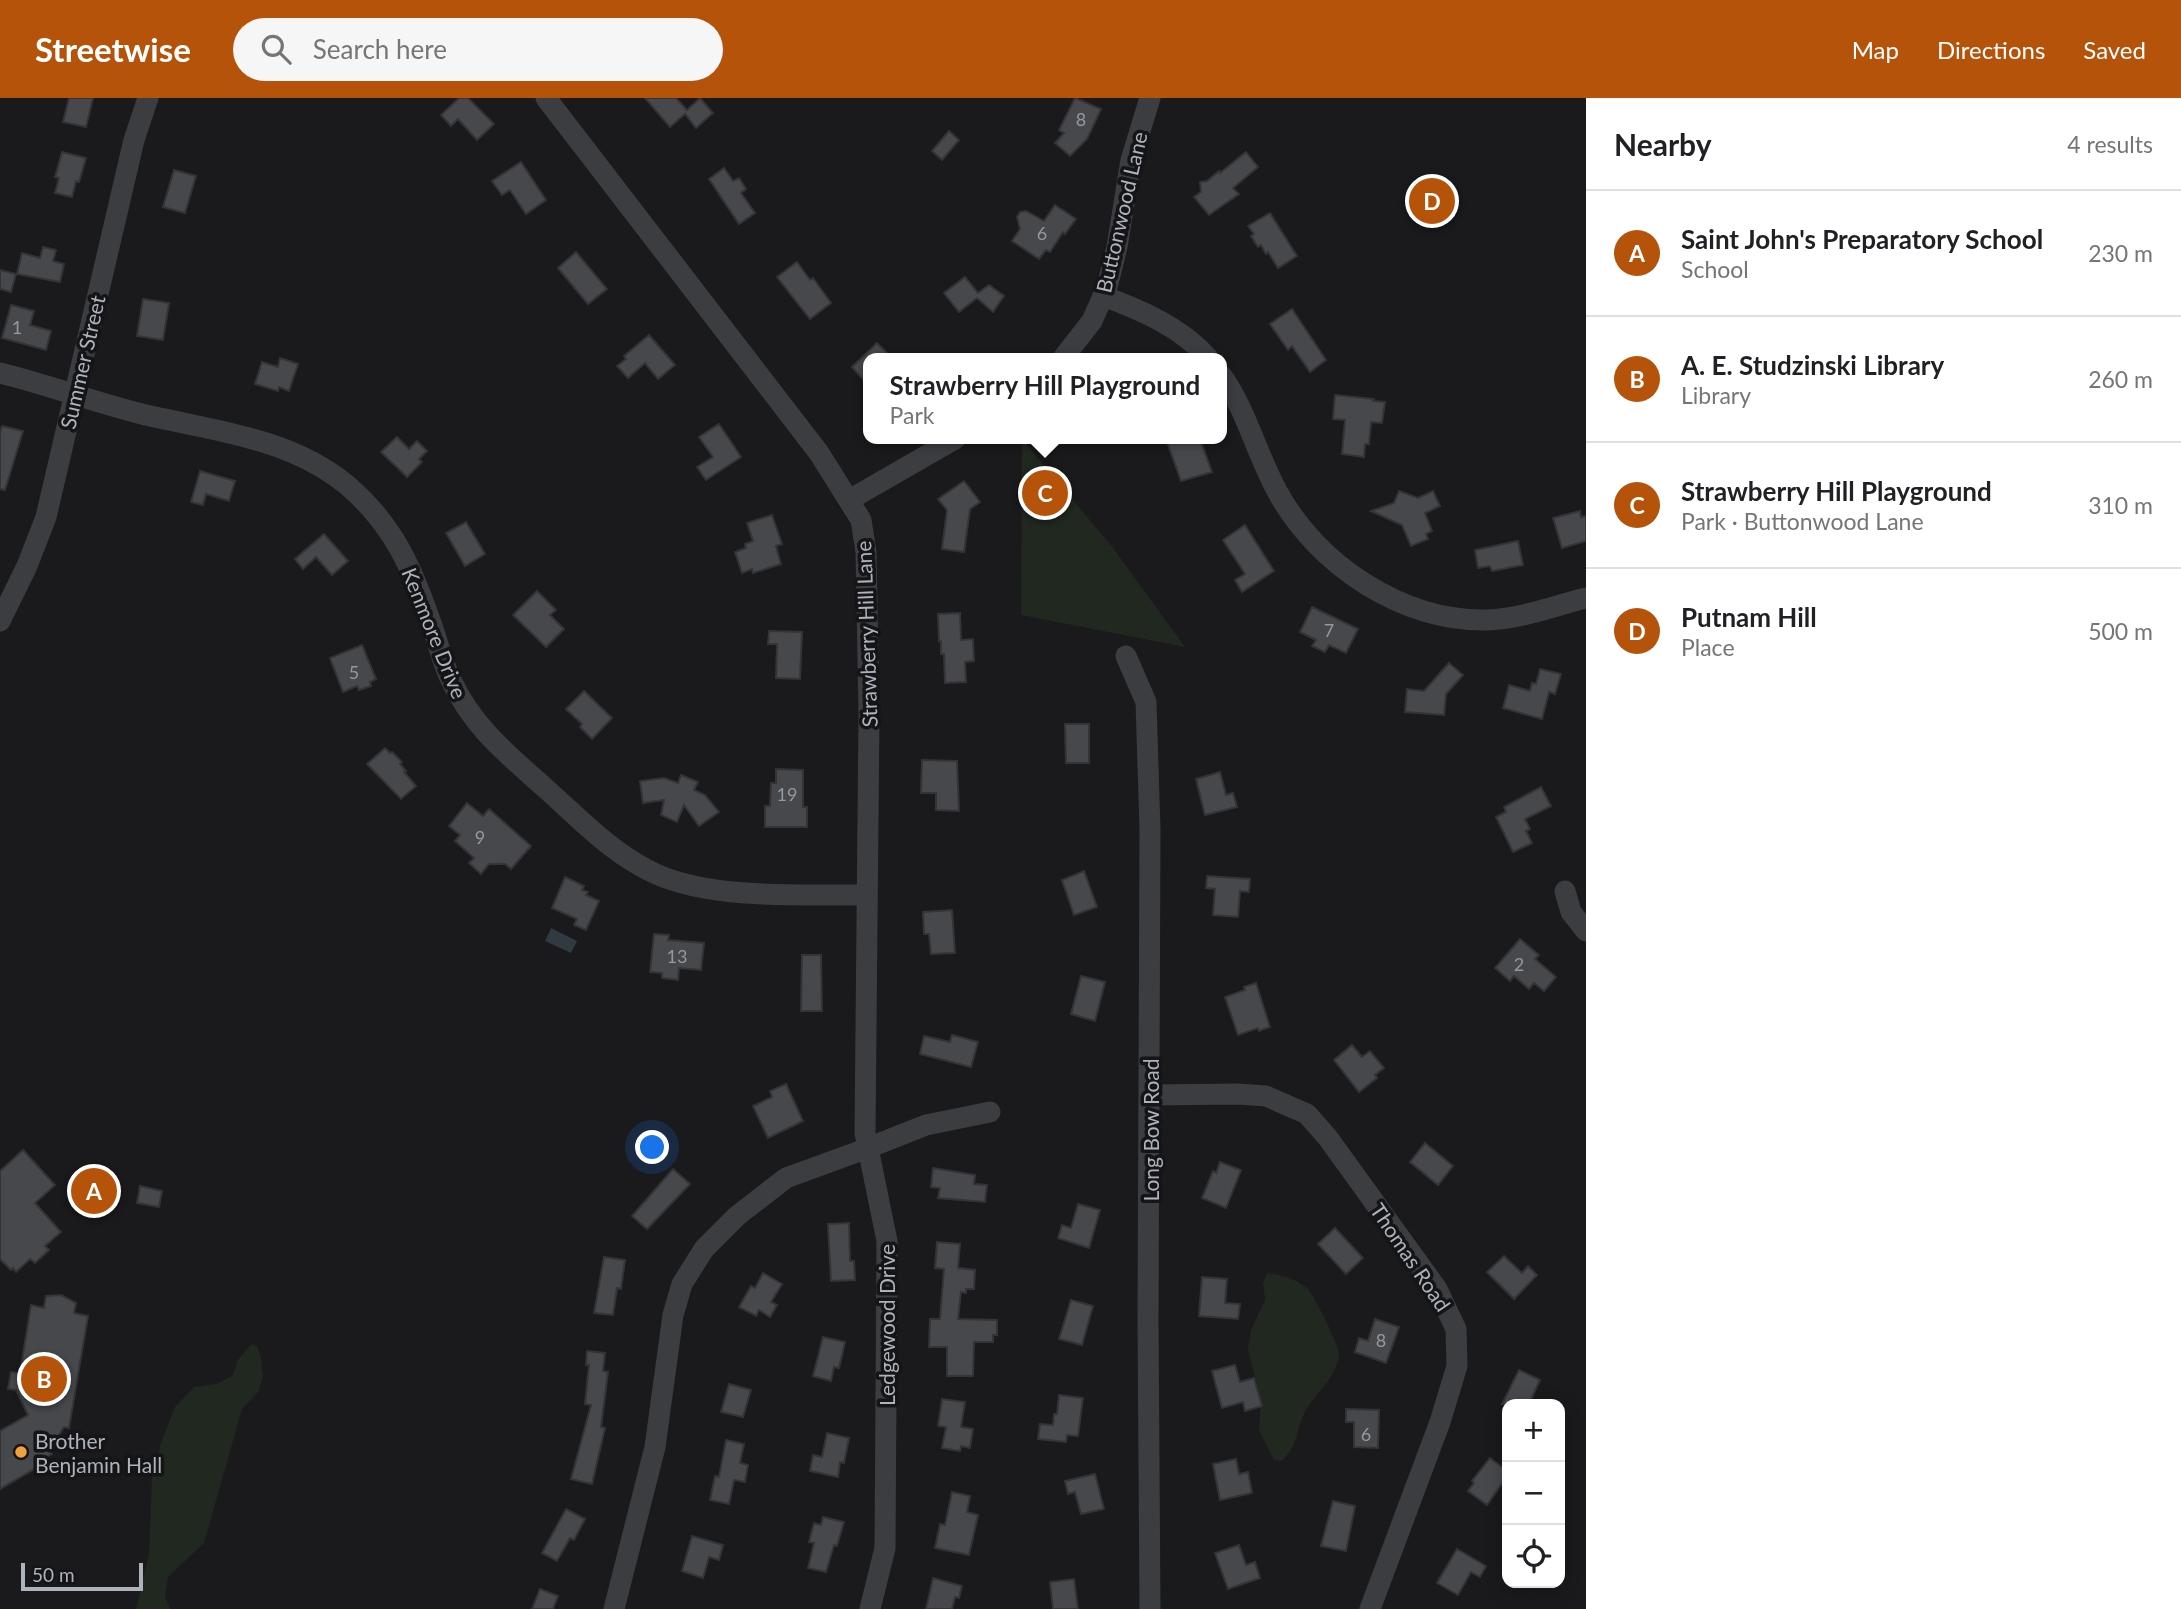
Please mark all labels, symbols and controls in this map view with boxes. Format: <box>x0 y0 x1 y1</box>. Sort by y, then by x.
search box <box>233 18 723 81</box>
text: Streetwise <box>35 29 191 69</box>
icon: search <box>257 30 295 68</box>
text: Search here <box>313 33 447 65</box>
text: Map <box>1852 35 1899 64</box>
text: Directions <box>1937 35 2045 64</box>
text: Saved <box>2083 35 2146 64</box>
house number: 8 <box>1076 108 1086 130</box>
text: Nearby <box>1614 126 1712 162</box>
street label: Buttonwood Lane <box>1090 129 1152 295</box>
text: 4 results <box>2067 130 2153 158</box>
pin: D <box>1409 175 1455 227</box>
house number: 6 <box>1037 222 1047 244</box>
text: Saint John's Preparatory School <box>1681 223 2043 255</box>
text: A <box>1629 239 1645 267</box>
text: 230 m <box>2088 239 2153 267</box>
text: School <box>1681 255 1749 283</box>
street label: Summer Street <box>54 292 110 431</box>
house number: 1 <box>12 316 22 338</box>
text: A. E. Studzinski Library <box>1681 349 1944 381</box>
popup <box>863 353 1227 444</box>
text: B <box>1629 365 1645 393</box>
text: 260 m <box>2088 365 2153 393</box>
text: Strawberry Hill Playground <box>890 369 1200 401</box>
text: Library <box>1681 381 1751 409</box>
text: Park <box>890 401 935 429</box>
pin: C <box>1022 467 1068 519</box>
text: Strawberry Hill Playground <box>1681 475 1992 507</box>
text: C <box>1629 491 1645 519</box>
text: 310 m <box>2088 491 2153 519</box>
text: Park · Buttonwood Lane <box>1681 507 1924 535</box>
street label: Strawberry Hill Lane <box>850 540 882 728</box>
street label: Kenmore Drive <box>397 564 473 702</box>
text: Putnam Hill <box>1681 601 1817 633</box>
text: D <box>1628 617 1646 645</box>
text: 500 m <box>2088 617 2153 645</box>
house number: 7 <box>1324 619 1334 641</box>
text: Place <box>1681 633 1735 661</box>
house number: 5 <box>349 661 359 683</box>
house number: 19 <box>777 783 797 805</box>
house number: 9 <box>475 826 485 848</box>
house number: 13 <box>667 945 687 967</box>
house number: 2 <box>1514 953 1524 975</box>
street label: Long Bow Road <box>1138 1058 1163 1202</box>
your location <box>635 1130 669 1164</box>
pin: A <box>71 1165 117 1217</box>
street label: Thomas Road <box>1366 1198 1456 1316</box>
street label: Ledgewood Drive <box>874 1244 899 1406</box>
house number: 8 <box>1376 1329 1386 1351</box>
pin: B <box>21 1353 67 1405</box>
map controls <box>1502 1399 1565 1588</box>
button: + <box>1502 1399 1565 1462</box>
house number: 6 <box>1361 1423 1371 1445</box>
place label: Brother Benjamin Hall <box>35 1428 162 1477</box>
marker: Brother Benjamin Hall <box>13 1444 29 1460</box>
button: − <box>1502 1462 1565 1525</box>
button: locate <box>1502 1525 1565 1588</box>
scale bar <box>21 1560 144 1592</box>
text: 50 m <box>32 1563 75 1586</box>

